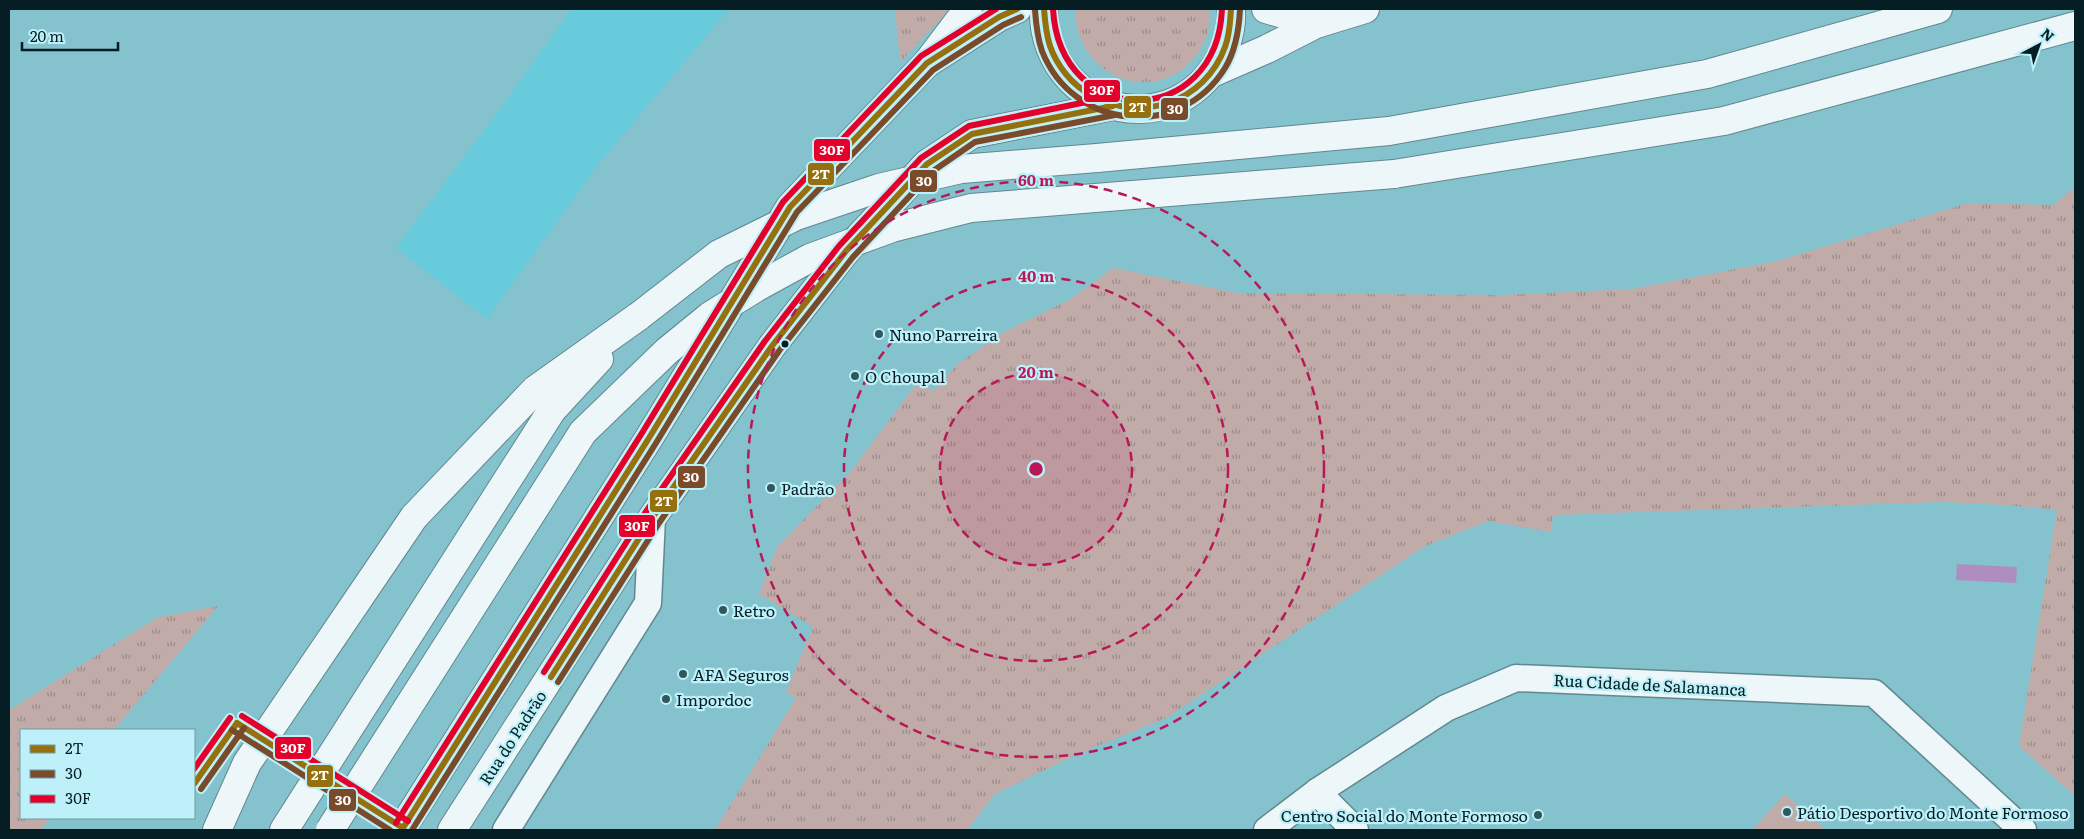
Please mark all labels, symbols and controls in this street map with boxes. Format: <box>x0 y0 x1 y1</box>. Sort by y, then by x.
scale bar <box>22 20 119 52</box>
north arrow <box>2014 20 2064 70</box>
text: N <box>2037 23 2059 46</box>
text: 20 m <box>30 24 64 47</box>
line badge: 30F <box>1083 79 1121 103</box>
text: 30F <box>1089 79 1115 99</box>
line badge: 2T <box>1123 95 1152 119</box>
text: 2T <box>1129 96 1148 116</box>
line badge: 30 <box>1160 97 1189 121</box>
text: 30 <box>1167 98 1184 118</box>
line badge: 30F <box>813 138 851 162</box>
text: 30F <box>819 139 845 159</box>
line badge: 2T <box>807 162 835 186</box>
text: 2T <box>812 163 831 183</box>
text: 60 m <box>1018 168 1054 191</box>
line badge: 30 <box>909 169 938 193</box>
text: 30 <box>916 170 933 190</box>
text: 40 m <box>1018 264 1054 287</box>
place label: Nuno Parreira <box>889 322 998 346</box>
marker: Nuno Parreira <box>873 328 885 340</box>
unlabelled marker <box>780 339 790 349</box>
text: 20 m <box>1018 360 1054 383</box>
place label: O Choupal <box>865 364 945 388</box>
marker: O Choupal <box>849 370 861 382</box>
centre of rings <box>1027 460 1045 478</box>
line badge: 30 <box>677 465 706 489</box>
text: 30 <box>683 466 700 486</box>
place label: Padrão <box>781 476 834 500</box>
marker: Padrão <box>765 482 777 494</box>
line badge: 2T <box>649 489 678 513</box>
text: 2T <box>655 490 674 510</box>
line badge: 30F <box>618 514 656 538</box>
text: 30F <box>624 515 650 535</box>
place label: Retro <box>733 598 775 622</box>
marker: Retro <box>717 604 729 616</box>
place label: AFA Seguros <box>693 662 789 686</box>
street label: Rua Cidade de Salamanca <box>1553 667 1747 701</box>
marker: AFA Seguros <box>677 668 689 680</box>
street label: Rua do Padrão <box>472 685 552 789</box>
place label: Impordoc <box>676 687 751 711</box>
marker: Impordoc <box>660 693 672 705</box>
legend <box>20 729 195 819</box>
text: 2T <box>65 736 84 759</box>
line badge: 30F <box>274 736 312 760</box>
text: 30F <box>280 737 306 757</box>
text: 30 <box>65 761 82 784</box>
line badge: 2T <box>306 764 334 788</box>
text: 2T <box>311 764 330 784</box>
text: 30F <box>65 786 91 809</box>
line badge: 30 <box>328 788 357 812</box>
text: 30 <box>335 789 352 809</box>
place label: Pátio Desportivo do Monte Formoso <box>1797 800 2069 824</box>
place label: Centro Social do Monte Formoso <box>1281 803 1528 827</box>
marker: Pátio Desportivo do Monte Formoso <box>1781 806 1793 818</box>
marker: Centro Social do Monte Formoso <box>1532 809 1544 821</box>

